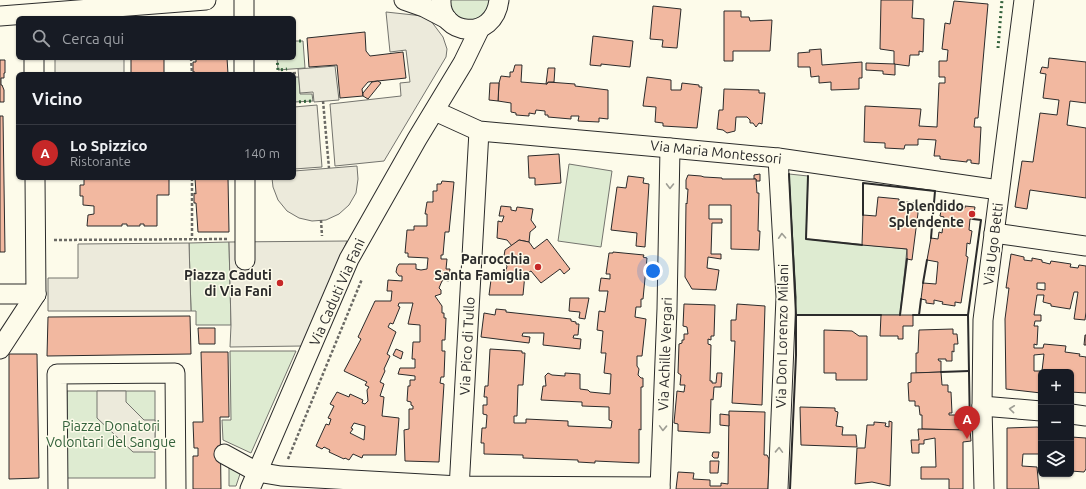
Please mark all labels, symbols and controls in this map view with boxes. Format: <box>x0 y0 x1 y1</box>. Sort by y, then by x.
search box <box>16 16 296 60</box>
icon: search <box>30 27 52 49</box>
text: Cerca qui <box>62 30 124 47</box>
text: Vicino <box>32 89 82 108</box>
text: Lo Spizzico <box>70 137 147 154</box>
street label: Via Maria Montessori <box>649 137 783 167</box>
text: A <box>40 146 50 160</box>
text: 140 m <box>244 146 280 160</box>
text: Ristorante <box>70 154 131 168</box>
one-way arrow <box>666 183 674 189</box>
place label: Splendido Splendente <box>889 198 964 230</box>
street label: Via Ugo Betti <box>980 202 1006 286</box>
marker: Splendido Splendente <box>967 209 977 219</box>
one-way arrow <box>778 233 787 239</box>
street label: Via Caduti Via Fani <box>306 236 368 348</box>
place label: Parrocchia Santa Famiglia <box>434 251 530 283</box>
your location <box>643 261 663 281</box>
marker: Parrocchia Santa Famiglia <box>533 262 543 272</box>
street label: Via Don Lorenzo Milani <box>773 264 791 408</box>
place label: Piazza Caduti di Via Fani <box>184 267 272 299</box>
marker: Piazza Caduti di Via Fani <box>275 278 285 288</box>
street label: Via Pico di Tullo <box>456 296 478 396</box>
street label: Via Achille Vergari <box>655 297 675 411</box>
map controls <box>1038 369 1074 477</box>
button: + <box>1038 369 1074 405</box>
one-way arrow <box>1009 404 1015 413</box>
button: − <box>1038 405 1074 441</box>
pin: A <box>954 406 980 439</box>
park label: Piazza Donatori Volontari del Sangue <box>46 418 176 450</box>
one-way arrow <box>658 425 667 431</box>
button: layers <box>1038 441 1074 477</box>
one-way arrow <box>775 447 783 453</box>

